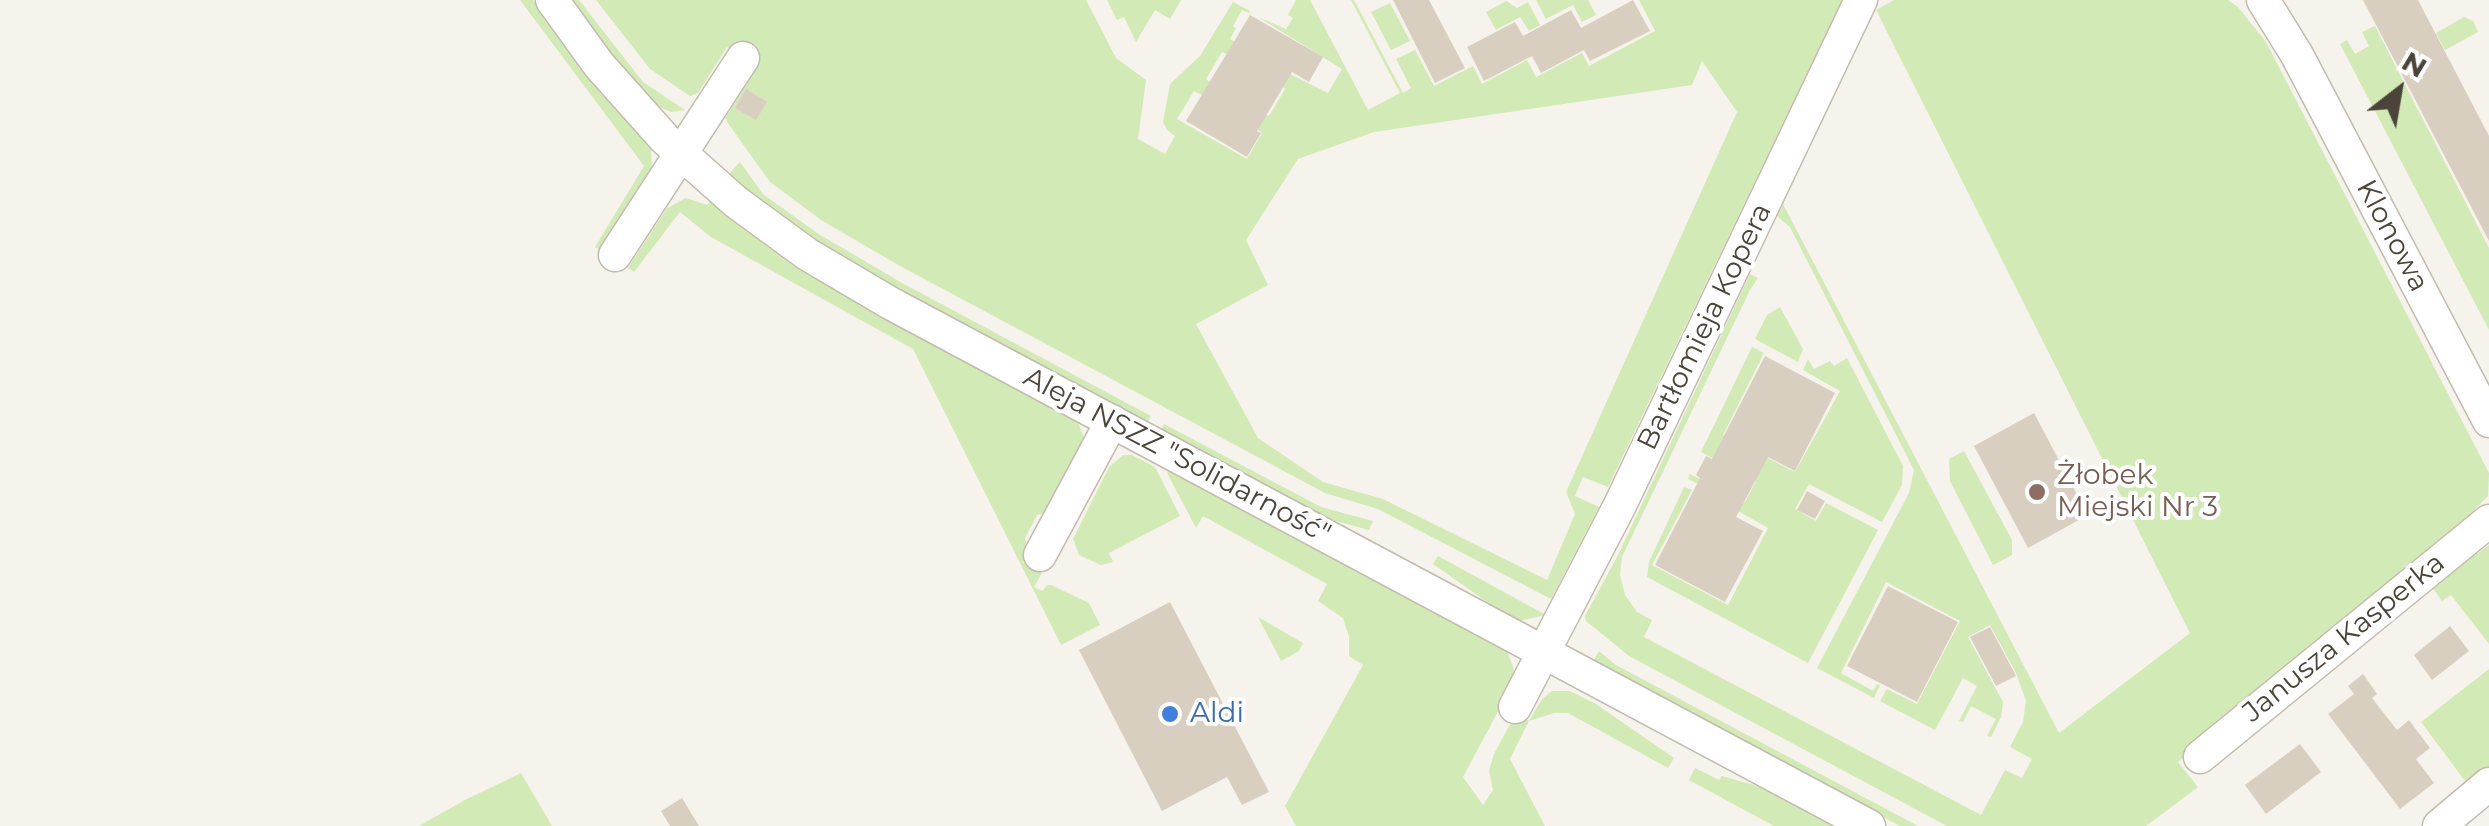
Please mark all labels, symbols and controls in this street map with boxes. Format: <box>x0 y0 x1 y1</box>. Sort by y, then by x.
north arrow <box>2349 40 2449 140</box>
text: N <box>2396 44 2433 85</box>
street label: Klonowa <box>2349 174 2435 298</box>
street label: Bartłomieja Kopera <box>1631 198 1779 456</box>
street label: Aleja NSZZ "Solidarność" <box>1018 361 1336 551</box>
place label: Żłobek Miejski Nr 3 <box>2057 459 2218 525</box>
marker: Żłobek Miejski Nr 3 <box>2026 481 2048 503</box>
street label: Janusza Kasperka <box>2236 546 2452 730</box>
place label: Aldi <box>1190 697 1244 731</box>
marker: Aldi <box>1159 703 1181 725</box>

